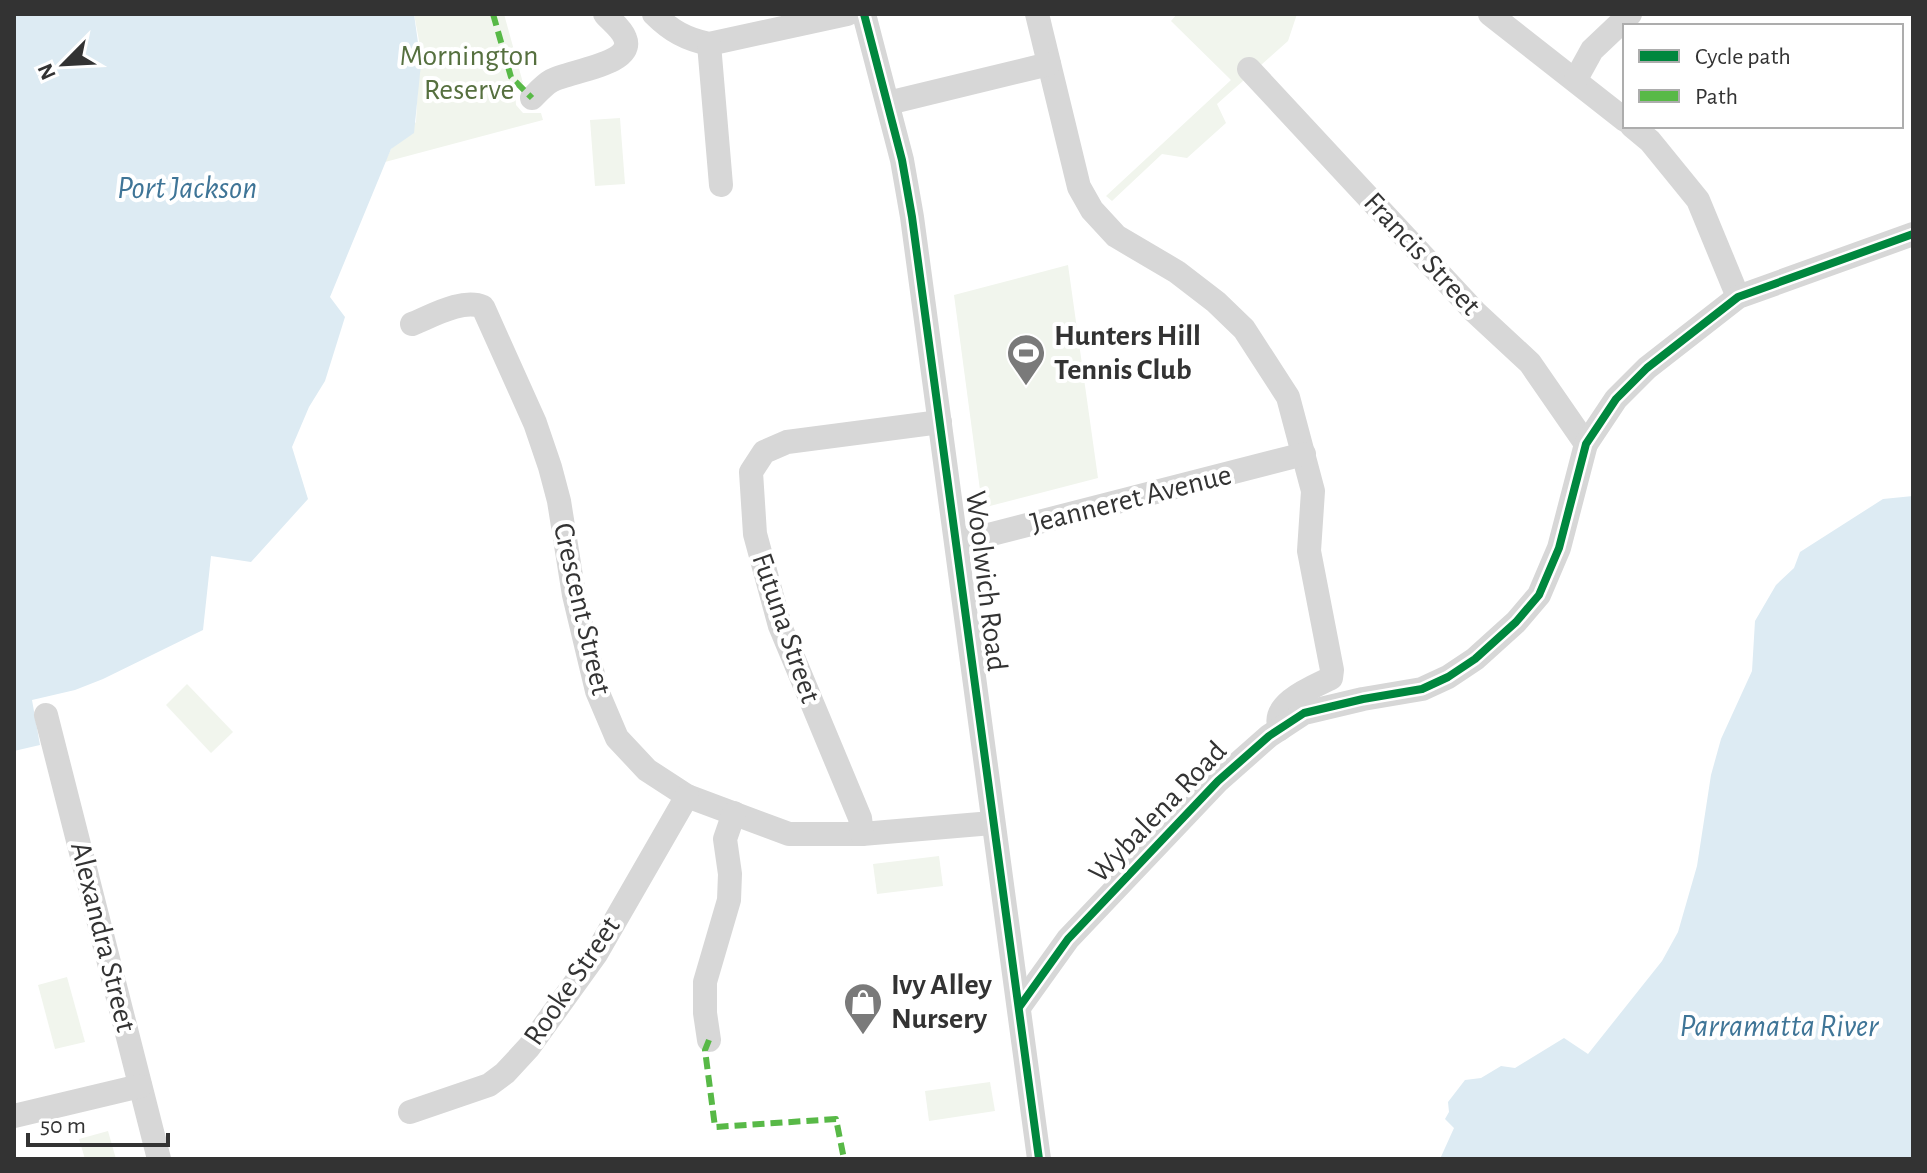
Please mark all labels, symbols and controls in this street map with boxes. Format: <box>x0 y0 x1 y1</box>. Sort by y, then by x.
north arrow <box>24 24 104 104</box>
legend <box>1623 24 1903 128</box>
park label: Mornington Reserve <box>399 41 539 105</box>
text: Cycle path <box>1695 45 1791 69</box>
text: N <box>33 60 60 83</box>
text: Path <box>1695 85 1738 109</box>
water label: Port Jackson <box>117 172 257 204</box>
street label: Francis Street <box>1358 187 1486 322</box>
place label: Hunters Hill Tennis Club <box>1054 321 1201 385</box>
sports icon: Hunters Hill Tennis Club <box>1005 332 1047 387</box>
street label: Jeanneret Avenue <box>1027 460 1235 538</box>
street label: Woolwich Road <box>960 489 1012 673</box>
street label: Crescent Street <box>548 520 616 698</box>
street label: Futuna Street <box>746 549 826 707</box>
street label: Wybalena Road <box>1084 736 1232 888</box>
street label: Alexandra Street <box>65 839 141 1035</box>
street label: Rooke Street <box>518 911 626 1051</box>
place label: Ivy Alley Nursery <box>891 970 993 1034</box>
shop icon: Ivy Alley Nursery <box>842 981 884 1036</box>
water label: Parramatta River <box>1680 1010 1880 1042</box>
scale bar <box>28 1097 168 1147</box>
text: 50 m <box>40 1114 86 1138</box>

